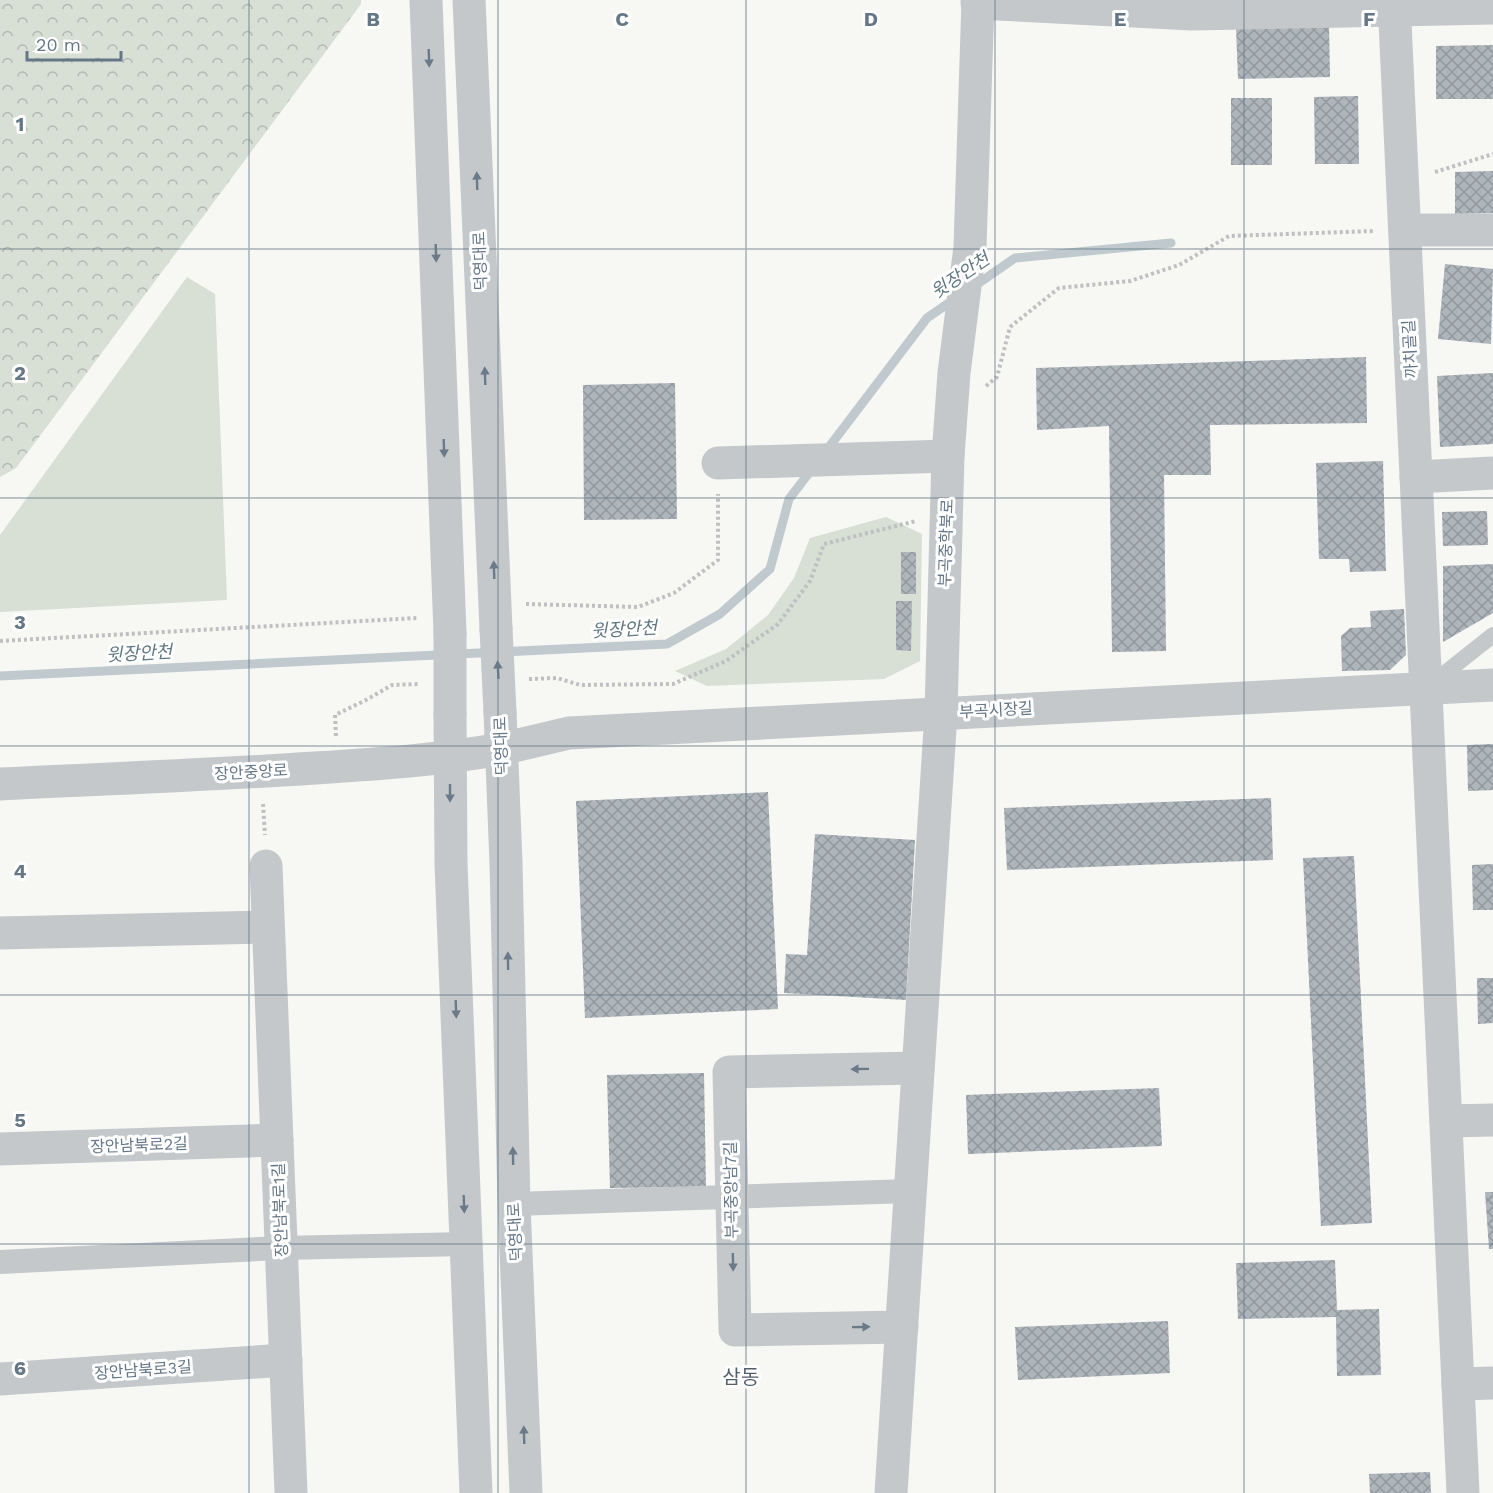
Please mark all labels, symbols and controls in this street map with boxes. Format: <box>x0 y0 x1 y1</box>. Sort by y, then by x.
text: B <box>366 7 380 31</box>
text: C <box>615 7 629 31</box>
text: D <box>864 7 878 31</box>
text: E <box>1114 7 1126 31</box>
text: F <box>1363 7 1375 31</box>
scale bar <box>27 24 122 62</box>
text: 20 m <box>36 34 81 55</box>
one-way arrow <box>424 49 433 68</box>
text: 1 <box>16 112 24 136</box>
one-way arrow <box>472 171 481 190</box>
street label: 덕영대로 <box>469 231 491 291</box>
one-way arrow <box>432 244 441 263</box>
water label: 윗장안천 <box>927 246 995 302</box>
street label: 까치골길 <box>1399 319 1421 379</box>
text: 2 <box>14 361 26 385</box>
one-way arrow <box>481 366 490 385</box>
one-way arrow <box>439 439 448 458</box>
street label: 부곡중학북로 <box>935 498 957 587</box>
one-way arrow <box>489 561 498 580</box>
text: 3 <box>14 610 26 634</box>
water label: 윗장안천 <box>590 617 660 641</box>
water label: 윗장안천 <box>105 641 175 665</box>
one-way arrow <box>494 661 503 680</box>
street label: 부곡시장길 <box>959 699 1033 721</box>
street label: 덕영대로 <box>490 716 512 776</box>
street label: 장안중앙로 <box>214 761 289 783</box>
one-way arrow <box>445 784 455 803</box>
text: 4 <box>14 859 27 883</box>
one-way arrow <box>504 951 513 970</box>
one-way arrow <box>452 1000 461 1019</box>
one-way arrow <box>850 1064 869 1074</box>
text: 5 <box>14 1108 26 1132</box>
street label: 장안남북로2길 <box>90 1134 188 1156</box>
street label: 부곡중앙남7길 <box>721 1141 741 1239</box>
one-way arrow <box>508 1146 517 1165</box>
street label: 장안남북로1길 <box>269 1162 291 1258</box>
one-way arrow <box>460 1195 469 1214</box>
street label: 덕영대로 <box>504 1202 526 1262</box>
one-way arrow <box>728 1252 738 1271</box>
one-way arrow <box>852 1323 871 1332</box>
text: 6 <box>14 1356 26 1380</box>
street label: 장안남북로3길 <box>94 1357 192 1383</box>
district label: 삼동 <box>723 1365 759 1389</box>
one-way arrow <box>519 1425 529 1444</box>

